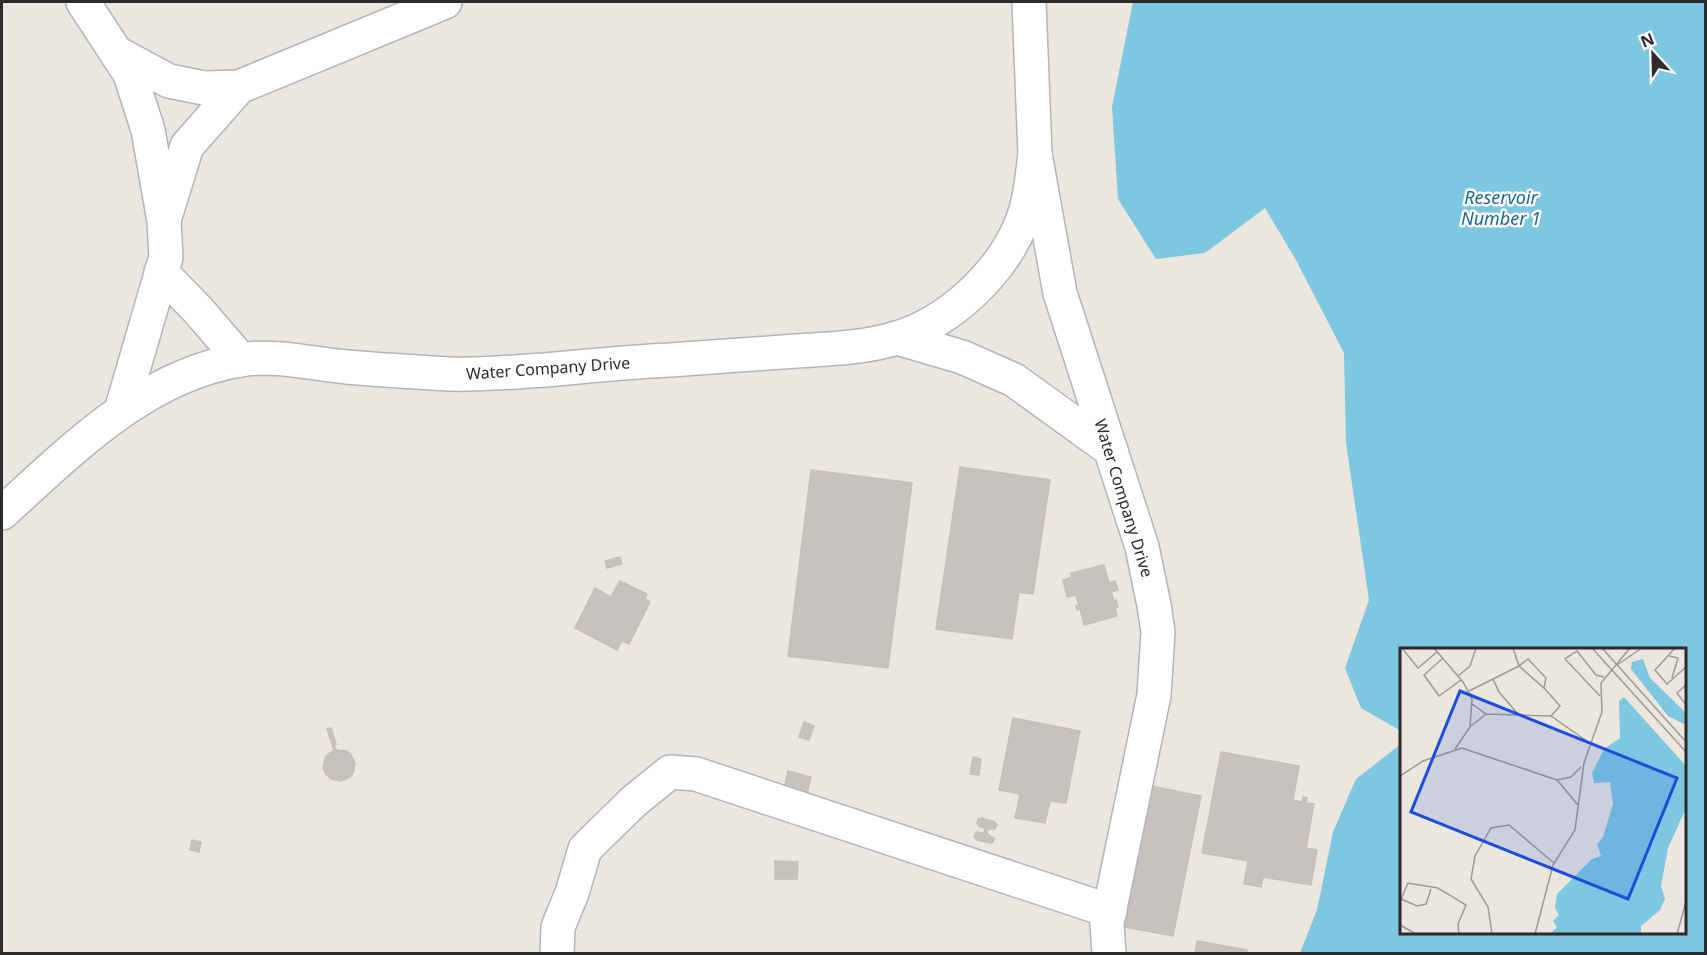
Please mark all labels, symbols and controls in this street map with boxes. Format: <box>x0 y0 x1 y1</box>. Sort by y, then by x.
north arrow <box>1623 24 1683 84</box>
text: N <box>1637 27 1658 53</box>
water label: Reservoir Number 1 <box>1461 185 1541 230</box>
street label: Water Company Drive <box>465 351 631 385</box>
street label: Water Company Drive <box>1089 416 1159 580</box>
inset map <box>1400 648 1686 934</box>

